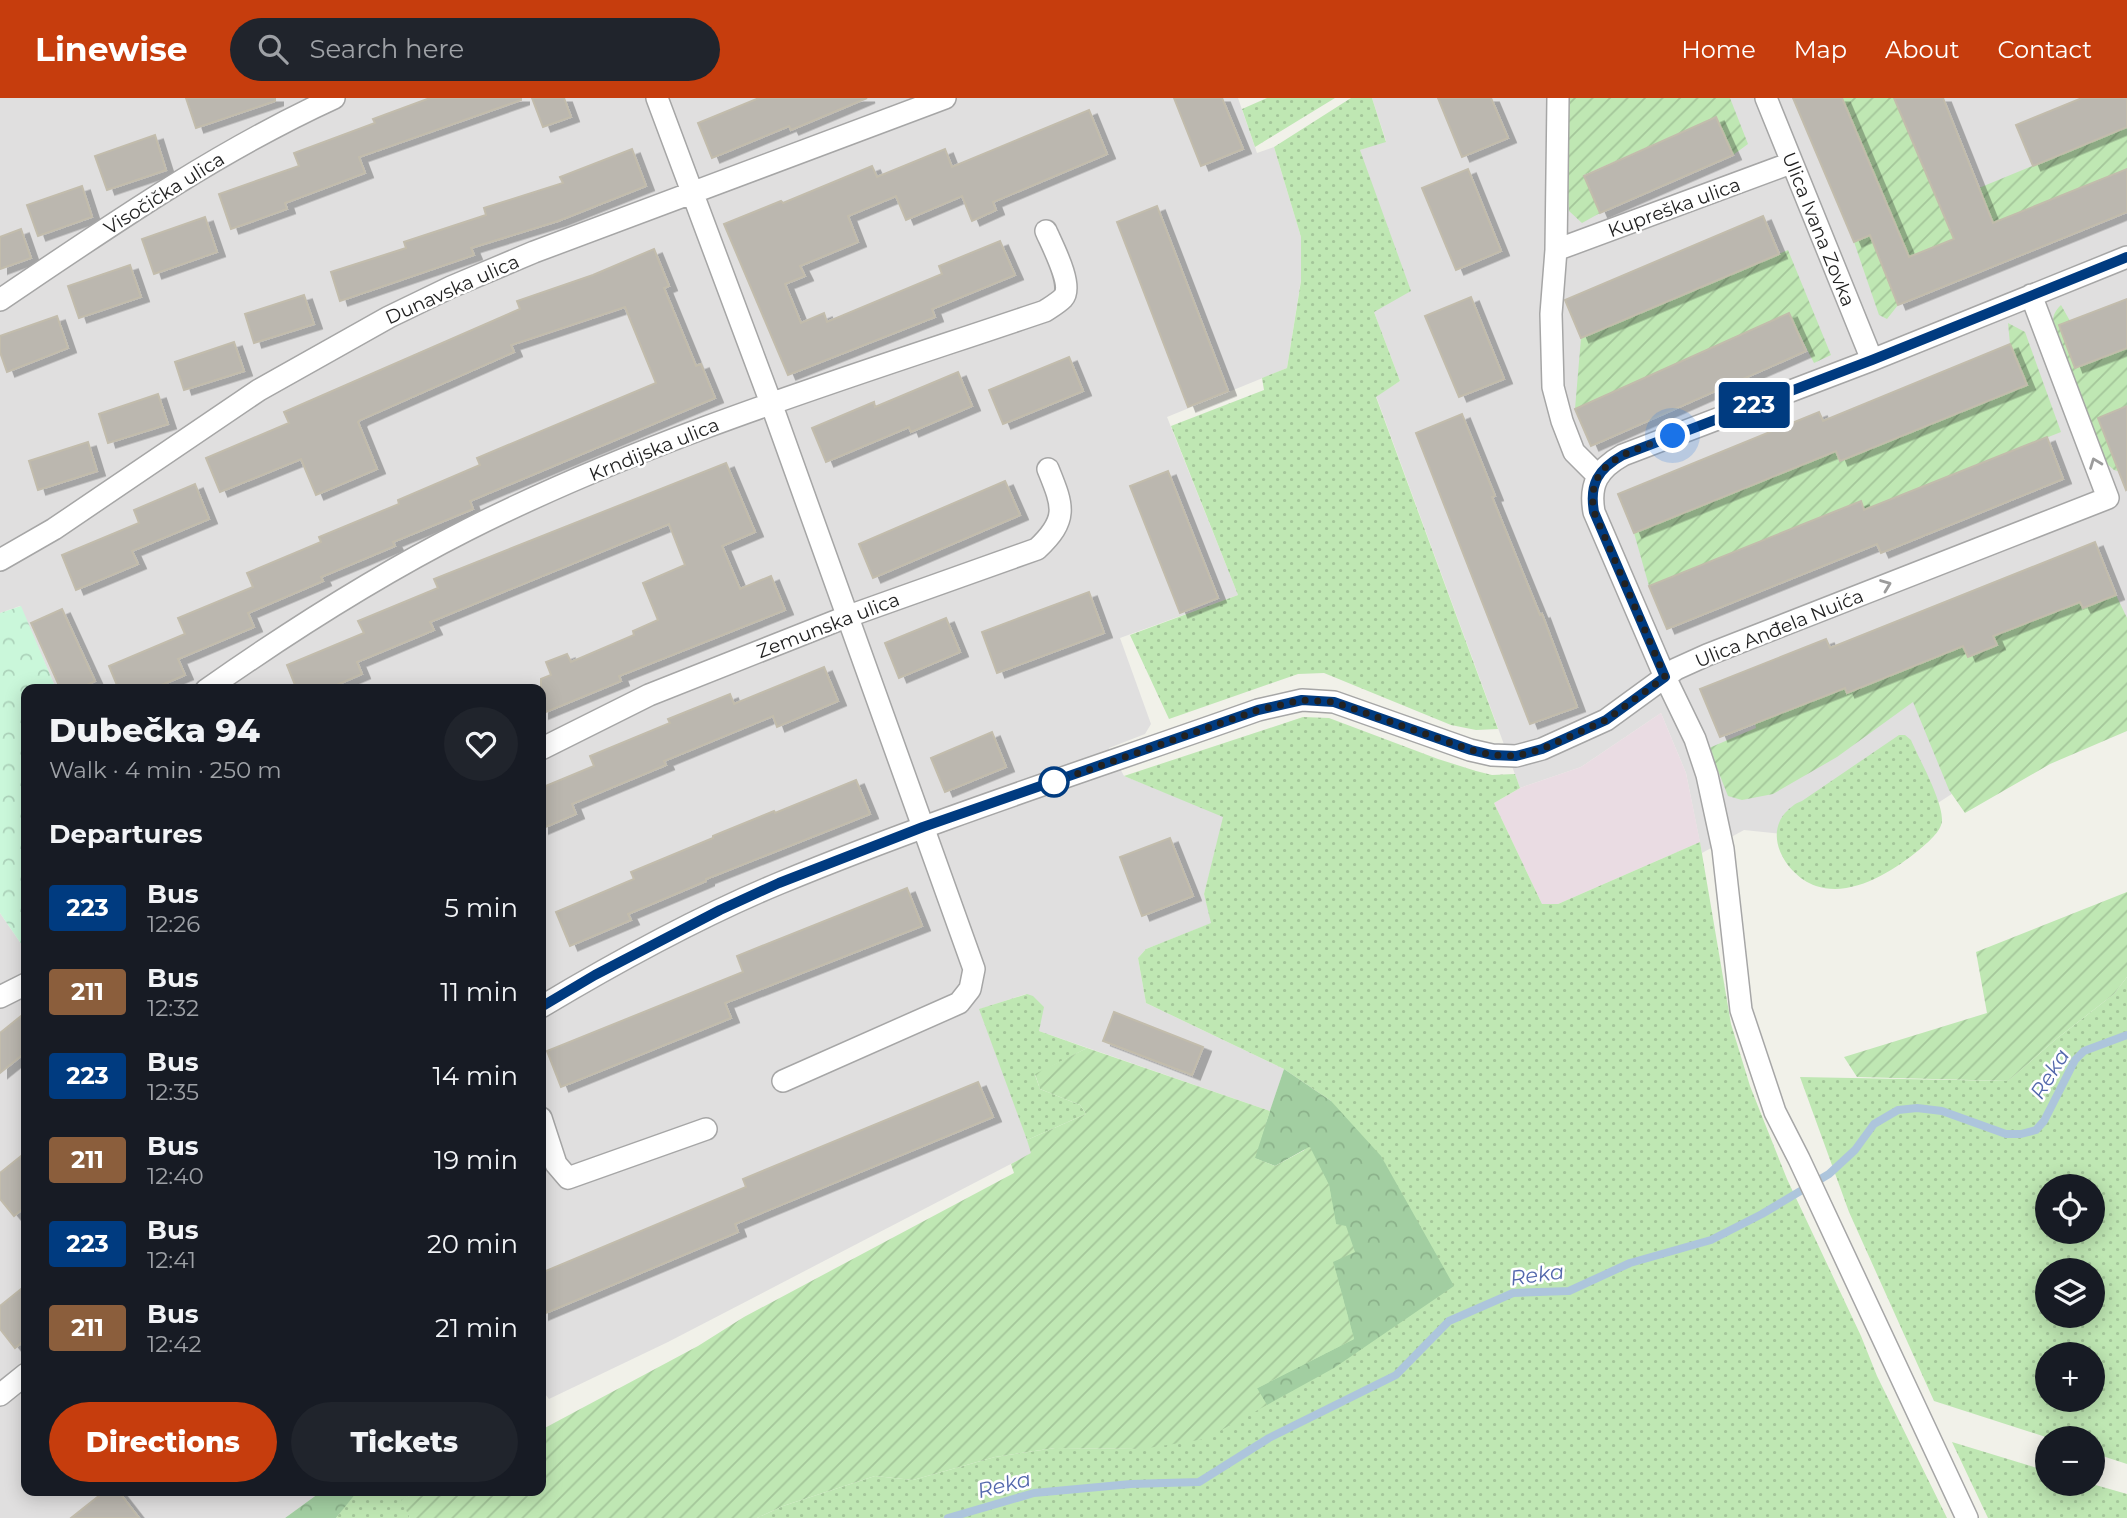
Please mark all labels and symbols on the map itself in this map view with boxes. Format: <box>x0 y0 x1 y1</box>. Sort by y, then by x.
street label: Visočička ulica <box>100 147 229 240</box>
street label: Ulica Ivana Zovka <box>1777 149 1860 310</box>
street label: Kupreška ulica <box>1605 173 1744 242</box>
street label: Dunavska ulica <box>382 250 523 329</box>
line badge: 223 <box>1714 382 1794 428</box>
street label: Krndijska ulica <box>586 413 723 486</box>
your location <box>1655 418 1690 453</box>
one-way arrow <box>2089 458 2103 470</box>
one-way arrow <box>1879 579 1892 593</box>
street label: Ulica Anđela Nuića <box>1692 584 1867 673</box>
street label: Zemunska ulica <box>754 588 903 663</box>
unlabelled marker <box>1039 767 1069 797</box>
water label: Reka <box>2025 1044 2075 1103</box>
water label: Reka <box>1508 1258 1565 1291</box>
water label: Reka <box>975 1466 1033 1503</box>

